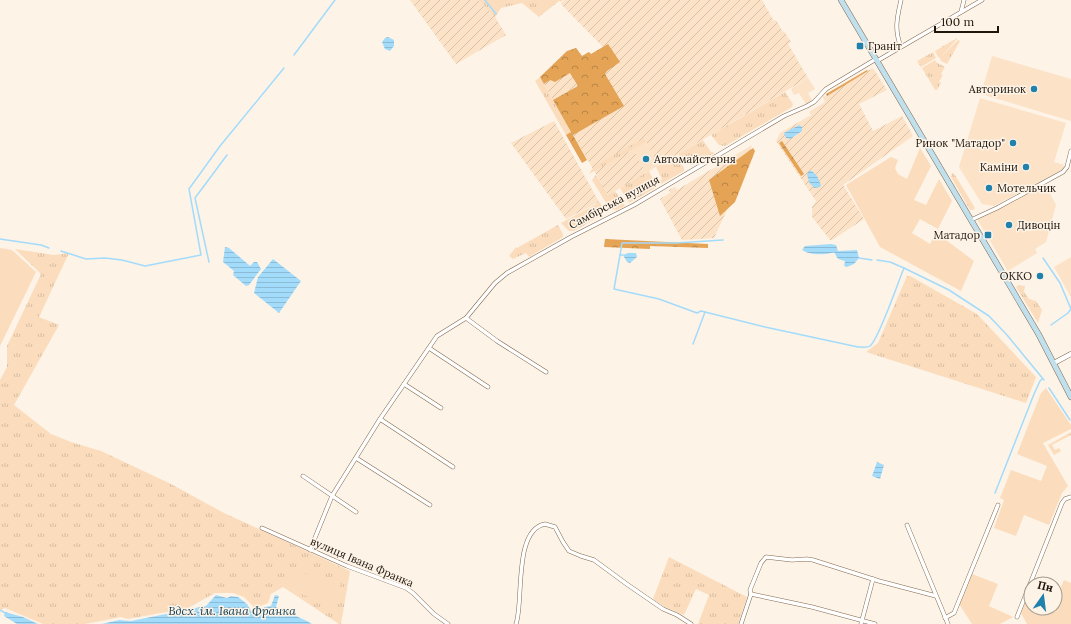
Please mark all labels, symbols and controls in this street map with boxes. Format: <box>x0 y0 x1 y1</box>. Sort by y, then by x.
scale bar <box>935 8 998 34</box>
text: 100 m <box>941 14 974 29</box>
place label: Граніт <box>868 39 902 53</box>
marker: Граніт <box>855 41 865 51</box>
place label: Авторинок <box>968 82 1026 96</box>
marker: Авторинок <box>1029 84 1039 94</box>
place label: Ринок "Матадор" <box>916 136 1005 150</box>
marker: Ринок "Матадор" <box>1008 138 1018 148</box>
place label: Автомайстерня <box>653 152 736 166</box>
marker: Автомайстерня <box>641 154 651 164</box>
place label: Каміни <box>980 160 1018 174</box>
marker: Каміни <box>1021 162 1031 172</box>
street label: Самбірська вулиця <box>566 172 662 232</box>
place label: Мотельчик <box>997 181 1056 195</box>
marker: Мотельчик <box>984 183 994 193</box>
place label: Дивоцін <box>1017 218 1060 232</box>
marker: Дивоцін <box>1004 220 1014 230</box>
place label: Матадор <box>934 228 980 242</box>
marker: Матадор <box>983 230 993 240</box>
place label: ОККО <box>1000 269 1032 283</box>
marker: ОККО <box>1035 271 1045 281</box>
street label: вулиця Івана Франка <box>308 534 416 590</box>
north arrow <box>1023 576 1063 616</box>
text: Пн <box>1036 578 1055 595</box>
water label: Вдсх. ім. Івана Франка <box>168 603 296 618</box>

